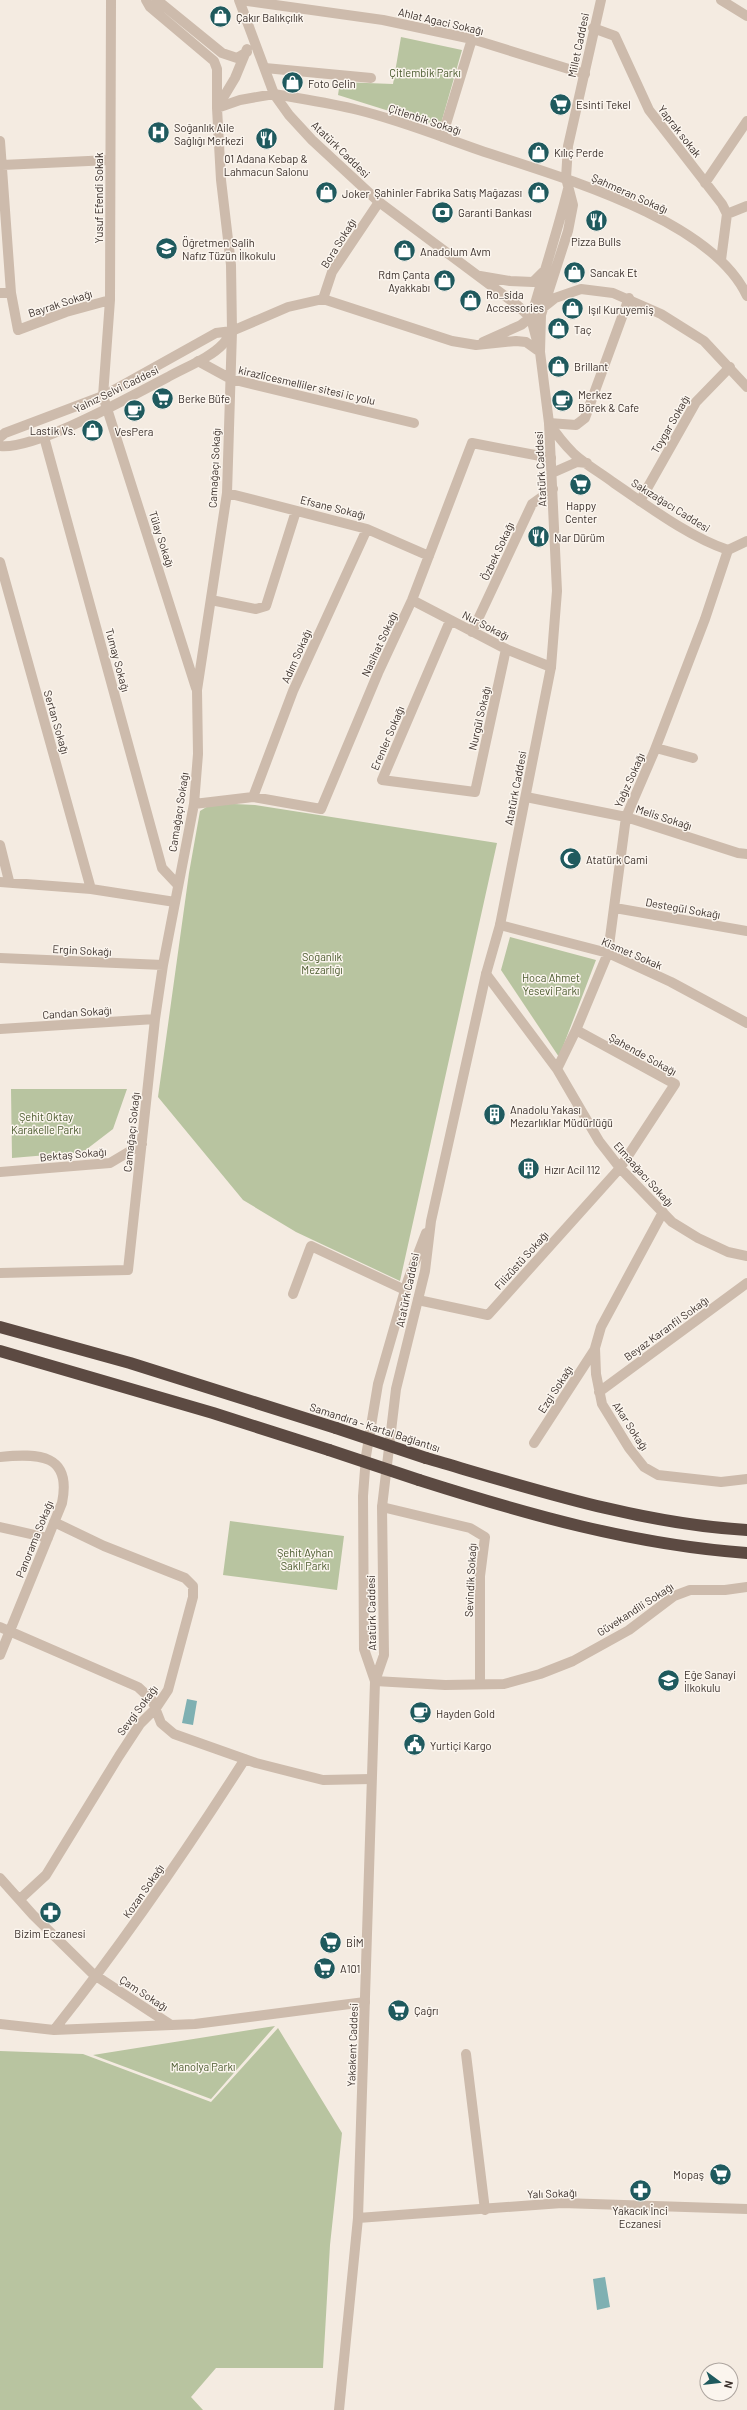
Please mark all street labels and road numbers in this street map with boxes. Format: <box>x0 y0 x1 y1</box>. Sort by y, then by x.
street label: Ahlat Agaci Sokağı <box>397 5 485 37</box>
street label: Millet Caddesi <box>565 11 591 79</box>
street label: Çitlenbik Sokağı <box>387 101 463 137</box>
street label: Yaprak sokak <box>656 102 705 160</box>
street label: Atatürk Caddesi <box>309 118 373 180</box>
street label: Yusuf Efendi Sokak <box>92 152 105 243</box>
street label: Şahmeran Sokağı <box>590 170 670 216</box>
street label: Bora Sokağı <box>318 216 358 270</box>
street label: Bayrak Sokağı <box>26 287 94 319</box>
street label: Yalnız Selvi Caddesi <box>72 363 161 415</box>
street label: kirazlicesmelliler sitesi ic yolu <box>237 363 377 407</box>
street label: Toygar Sokağı <box>648 392 692 456</box>
street label: Camağaçı Sokağı <box>205 428 223 508</box>
street label: Atatürk Caddesi <box>532 431 548 507</box>
street label: Sakızağacı Caddesi <box>629 476 713 535</box>
street label: Efsane Sokağı <box>299 493 367 521</box>
street label: Tülay Sokağı <box>147 509 177 569</box>
street label: Özbek Sokağı <box>477 519 516 582</box>
street label: Nur Sokağı <box>460 608 512 642</box>
street label: Nasihat Sokağı <box>358 609 400 679</box>
street label: Tumay Sokağı <box>103 627 133 693</box>
street label: Adım Sokağı <box>278 627 314 685</box>
street label: Nurgül Sokağı <box>465 685 493 751</box>
street label: Sertan Sokağı <box>42 689 72 755</box>
street label: Erenler Sokağı <box>368 704 406 772</box>
street label: Atatürk Caddesi <box>501 749 529 826</box>
street label: Yağız Sokağı <box>611 751 647 809</box>
street label: Camağaçı Sokağı <box>165 771 191 853</box>
street label: Melis Sokağı <box>634 802 694 832</box>
street label: Destegül Sokağı <box>645 895 721 921</box>
street label: Kismet Sokak <box>600 934 665 972</box>
street label: Ergin Sokağı <box>52 942 112 958</box>
street label: Candan Sokağı <box>42 1003 112 1021</box>
street label: Şahende Sokağı <box>607 1030 679 1078</box>
street label: Camağaçı Sokağı <box>120 1091 142 1173</box>
street label: Elmaağacı Sokağı <box>611 1139 677 1209</box>
street label: Bektaş Sokağı <box>39 1145 107 1163</box>
street label: Filizüstü Sokağı <box>491 1228 551 1292</box>
street label: Atatürk Caddesi <box>393 1251 421 1328</box>
street label: Beyaz Karanfil Sokağı <box>621 1293 711 1363</box>
street label: Ezgi Sokağı <box>535 1363 575 1415</box>
street label: Akar Sokağı <box>610 1399 652 1453</box>
street label: Samandıra - Kartal Bağlantısı <box>308 1400 442 1454</box>
street label: Panorama Sokağı <box>13 1498 55 1580</box>
street label: Sevindik Sokağı <box>462 1543 478 1617</box>
street label: Atatürk Caddesi <box>364 1575 378 1651</box>
street label: Güvekandili Sokağı <box>594 1579 676 1639</box>
street label: Sevgi Sokağı <box>114 1682 160 1738</box>
street label: Kozan Sokağı <box>120 1862 166 1920</box>
street label: Çam Sokağı <box>117 1973 171 2013</box>
street label: Yakakent Caddesi <box>344 2003 360 2087</box>
street label: Yalı Sokağı <box>527 2186 577 2200</box>

